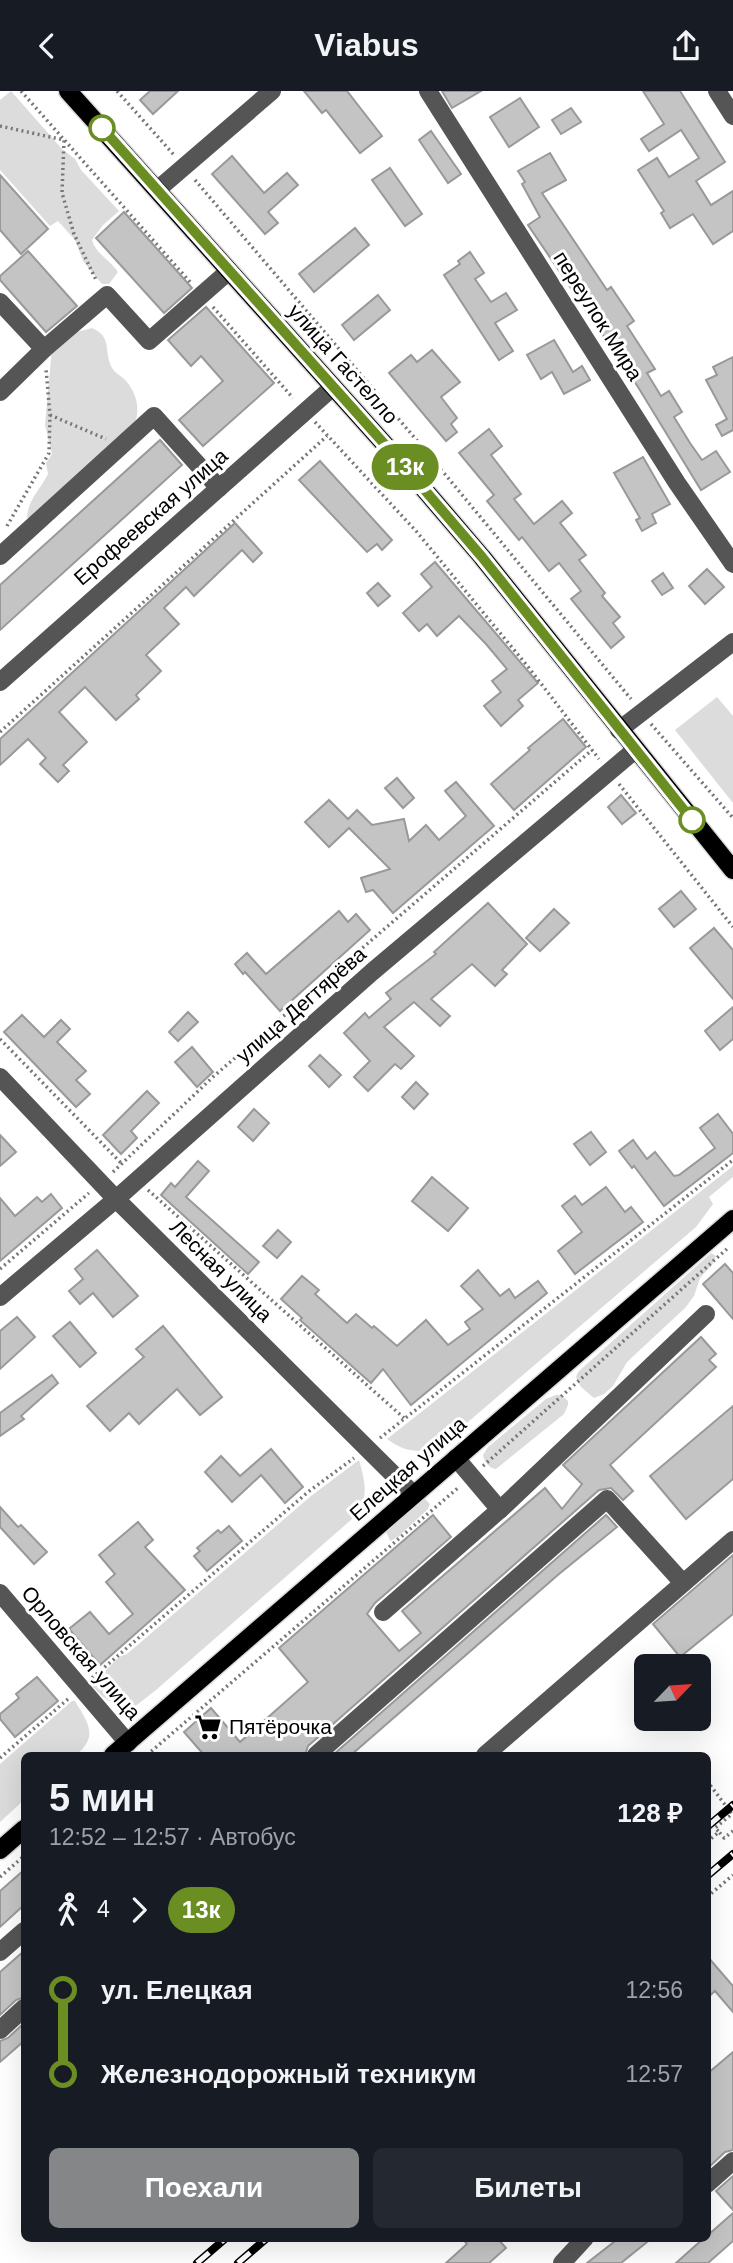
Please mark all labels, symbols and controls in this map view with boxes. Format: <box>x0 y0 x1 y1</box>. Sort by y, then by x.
icon: back <box>28 27 66 65</box>
text: Viabus <box>314 27 419 63</box>
icon: share <box>667 27 705 65</box>
unlabelled marker <box>89 115 115 141</box>
street label: переулок Мира <box>549 247 648 385</box>
street label: улица Гастелло <box>284 299 403 428</box>
street label: Ерофеевская улица <box>69 444 232 589</box>
line badge: 13к <box>365 444 445 490</box>
text: 13к <box>386 453 424 480</box>
unlabelled marker <box>679 807 705 833</box>
street label: улица Дегтярёва <box>231 942 370 1067</box>
street label: Лесная улица <box>166 1215 277 1326</box>
street label: Елецкая улица <box>345 1412 471 1525</box>
street label: Орловская улица <box>17 1581 146 1724</box>
north arrow <box>634 1654 710 1731</box>
map controls <box>634 1654 711 1731</box>
supermarket icon: Пятёрочка <box>193 1712 223 1742</box>
place label: Пятёрочка <box>229 1715 332 1738</box>
text: 5 мин <box>49 1777 155 1819</box>
text: 128 ₽ <box>617 1798 683 1828</box>
text: 12:52 – 12:57 · Автобус <box>49 1824 296 1850</box>
icon: walk <box>49 1891 87 1929</box>
icon: forward <box>120 1891 158 1929</box>
text: 4 <box>97 1896 110 1922</box>
text: 13к <box>182 1896 221 1923</box>
text: ул. Елецкая <box>101 1975 253 2005</box>
text: 12:56 <box>625 1977 683 2003</box>
text: Железнодорожный техникум <box>101 2059 476 2089</box>
text: 12:57 <box>625 2061 683 2087</box>
button: Поехали <box>49 2148 359 2228</box>
button: Билеты <box>373 2148 683 2228</box>

